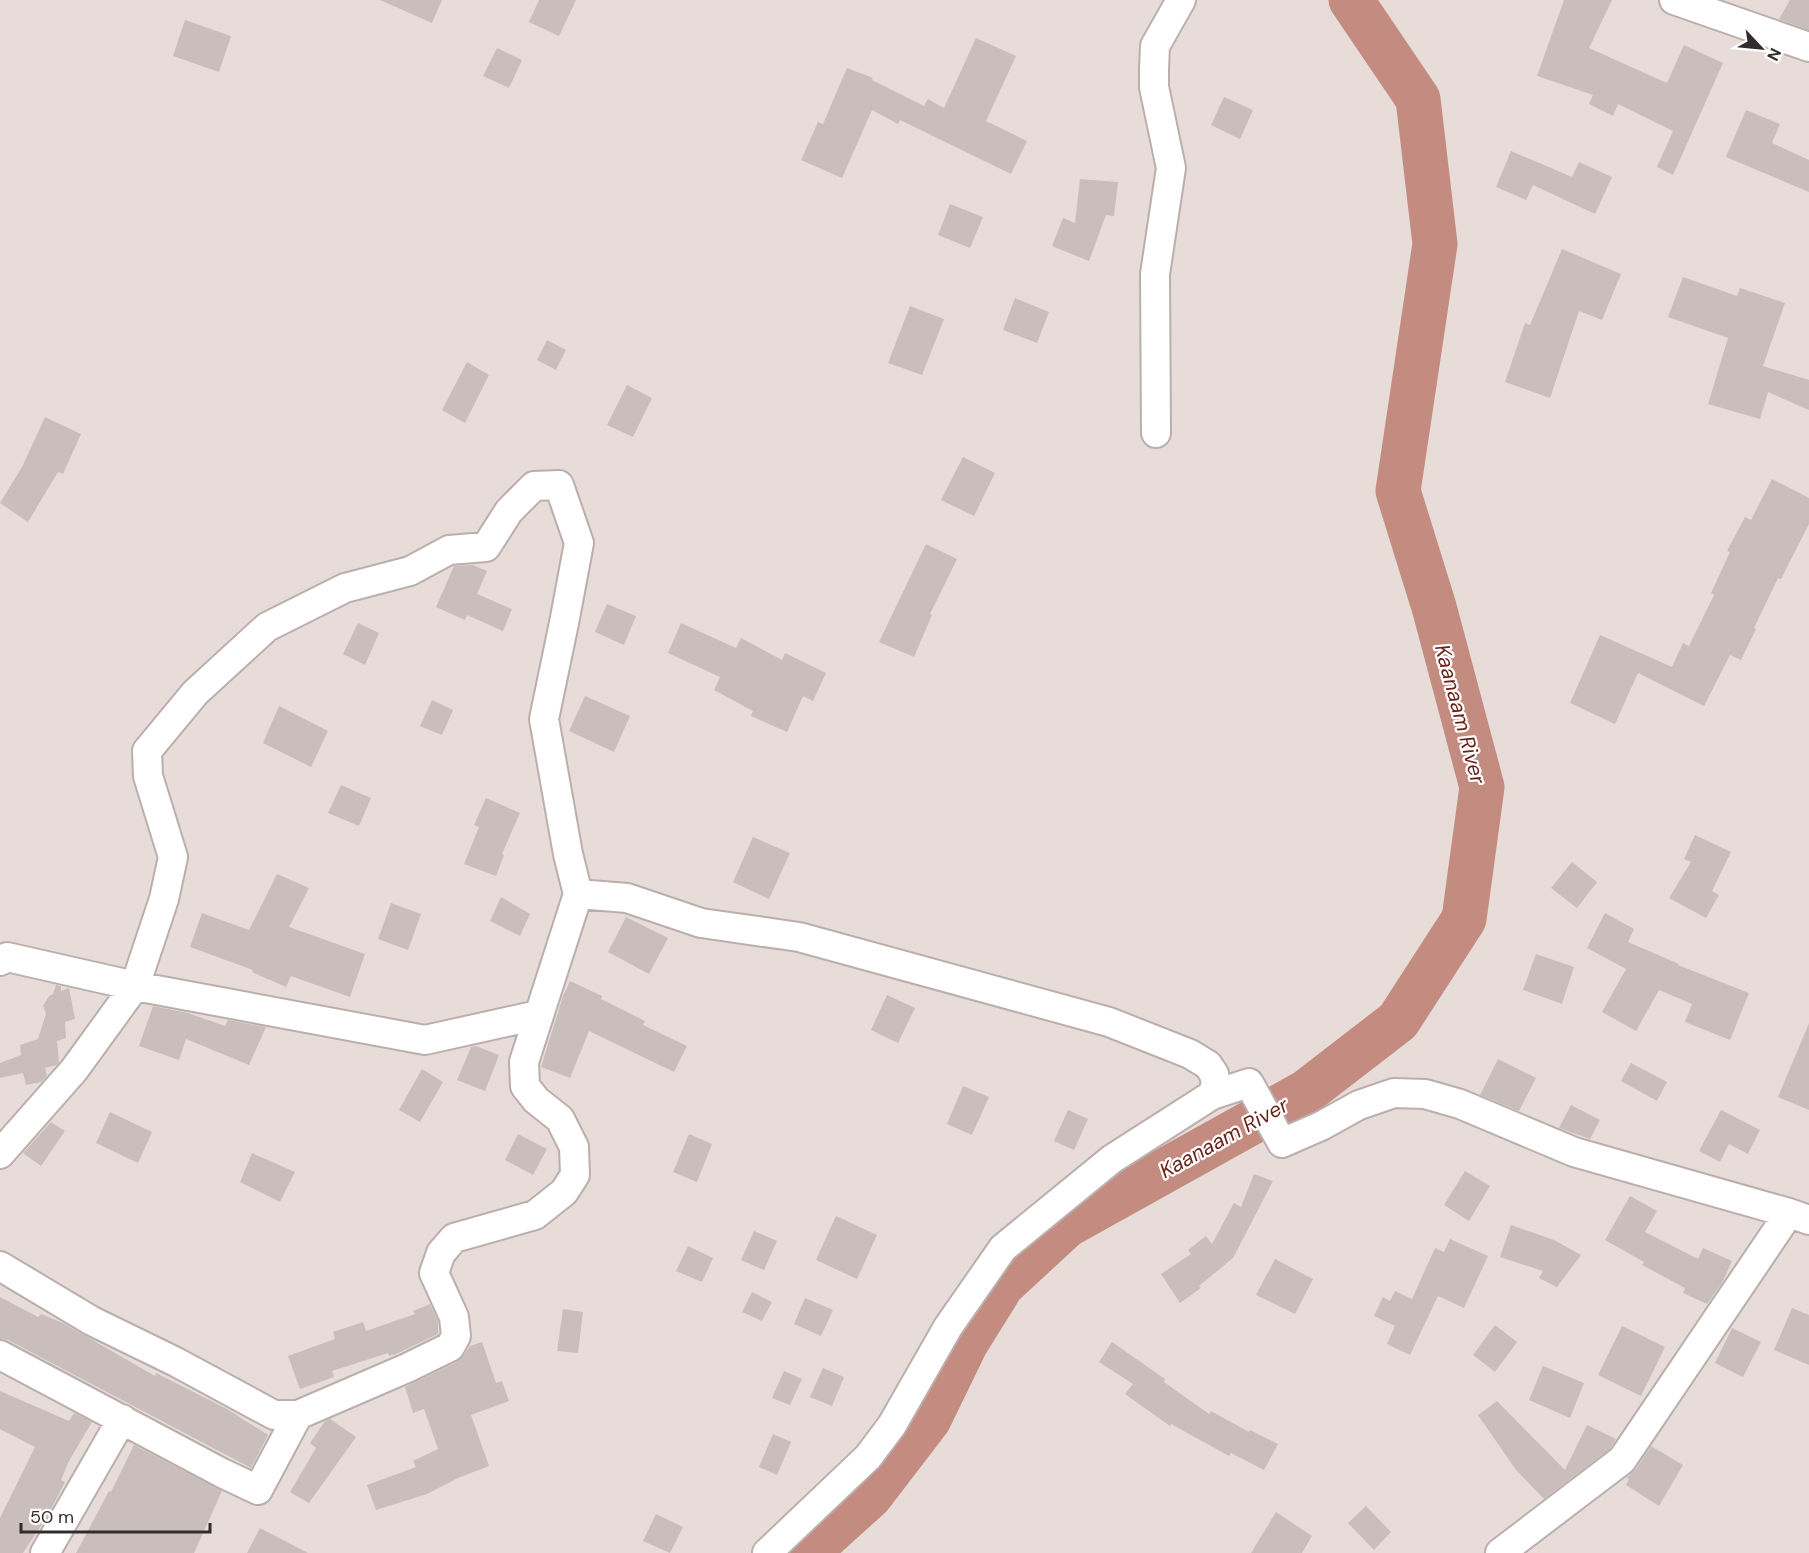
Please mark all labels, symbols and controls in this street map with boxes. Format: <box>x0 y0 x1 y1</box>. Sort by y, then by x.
north arrow <box>1731 18 1791 78</box>
text: N <box>1762 45 1786 64</box>
water label: Kaanaam River <box>1428 641 1492 788</box>
water label: Kaanaam River <box>1155 1090 1294 1185</box>
scale bar <box>21 1496 210 1534</box>
text: 50 m <box>30 1505 74 1529</box>

